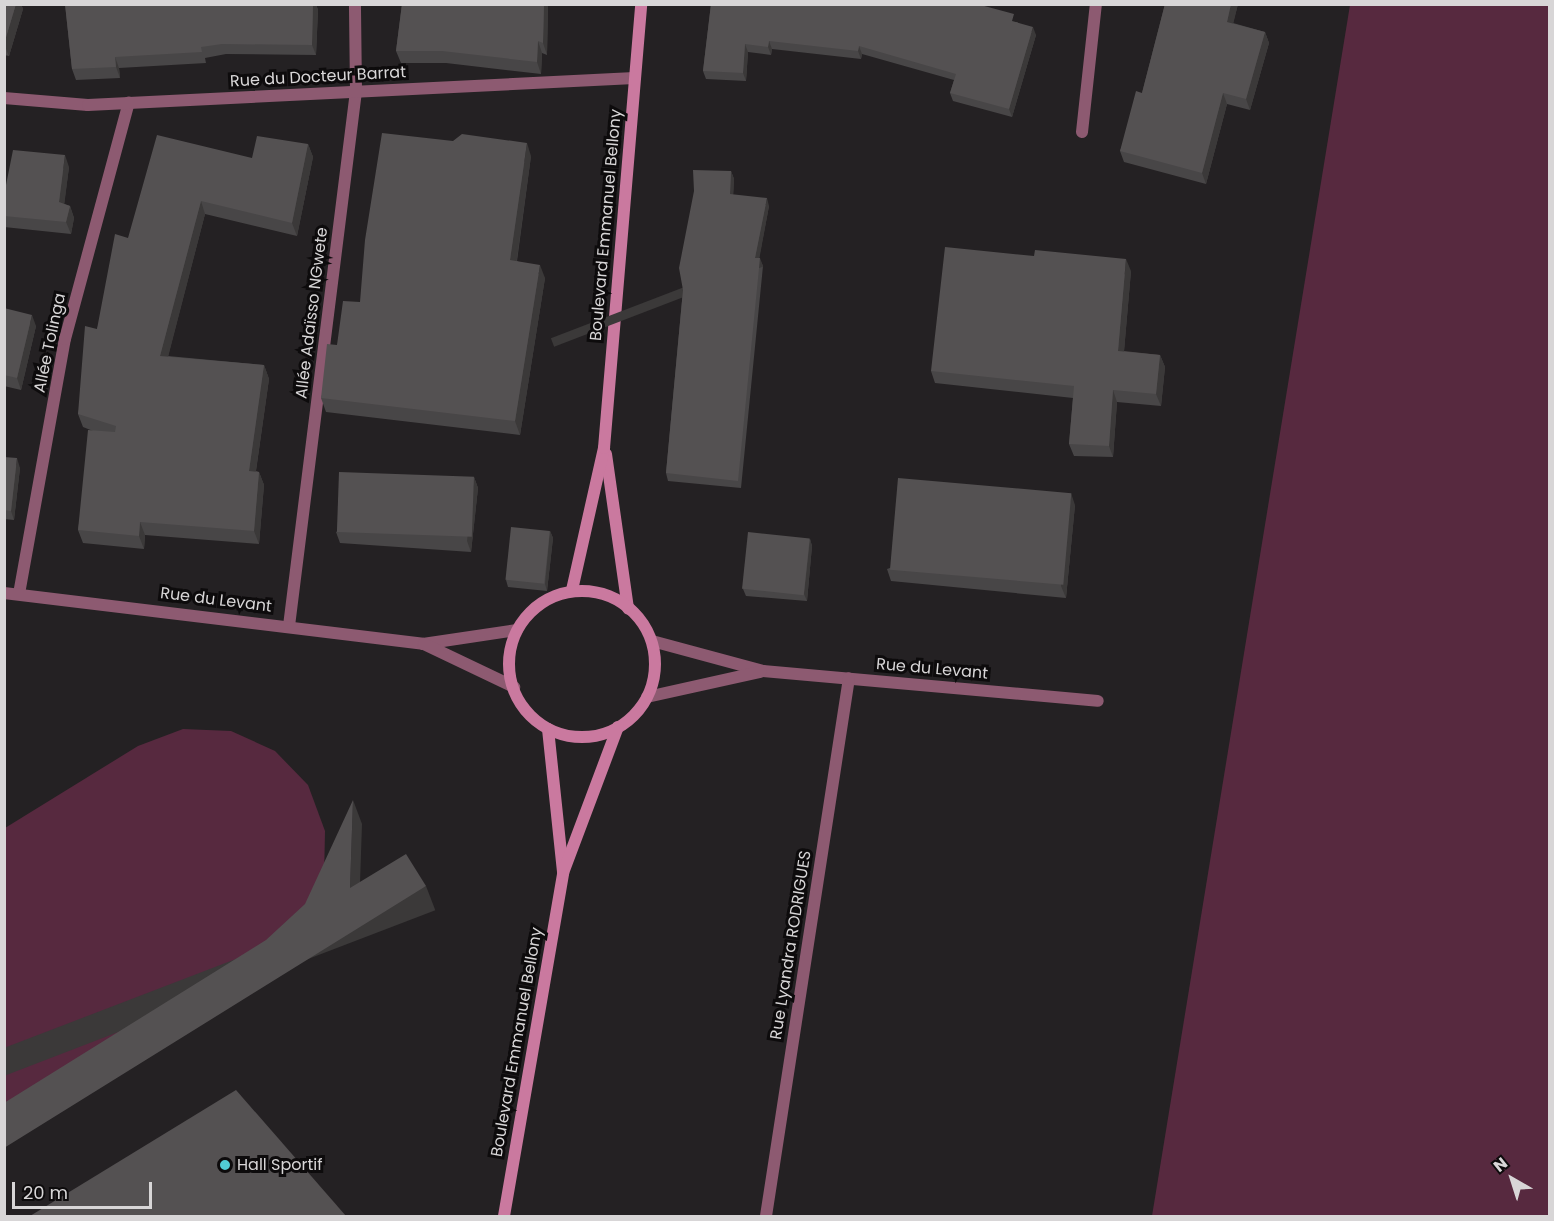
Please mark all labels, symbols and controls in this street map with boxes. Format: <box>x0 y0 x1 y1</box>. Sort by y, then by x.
street label: Rue du Docteur Barrat <box>230 63 406 91</box>
street label: Boulevard Emmanuel Bellony <box>586 108 626 342</box>
street label: Allée Adaïsso NGwete <box>292 226 332 400</box>
street label: Allée Tolinga <box>30 291 70 395</box>
street label: Rue du Levant <box>159 584 273 616</box>
street label: Rue du Levant <box>875 655 989 683</box>
street label: Rue Lyandra RODRIGUES <box>767 849 815 1041</box>
street label: Boulevard Emmanuel Bellony <box>487 926 547 1158</box>
north arrow <box>1482 1149 1542 1209</box>
text: N <box>1488 1152 1512 1177</box>
place label: Hall Sportif <box>237 1155 322 1175</box>
marker: Hall Sportif <box>218 1158 232 1172</box>
scale bar <box>15 1170 154 1208</box>
text: 20 m <box>23 1180 68 1205</box>

